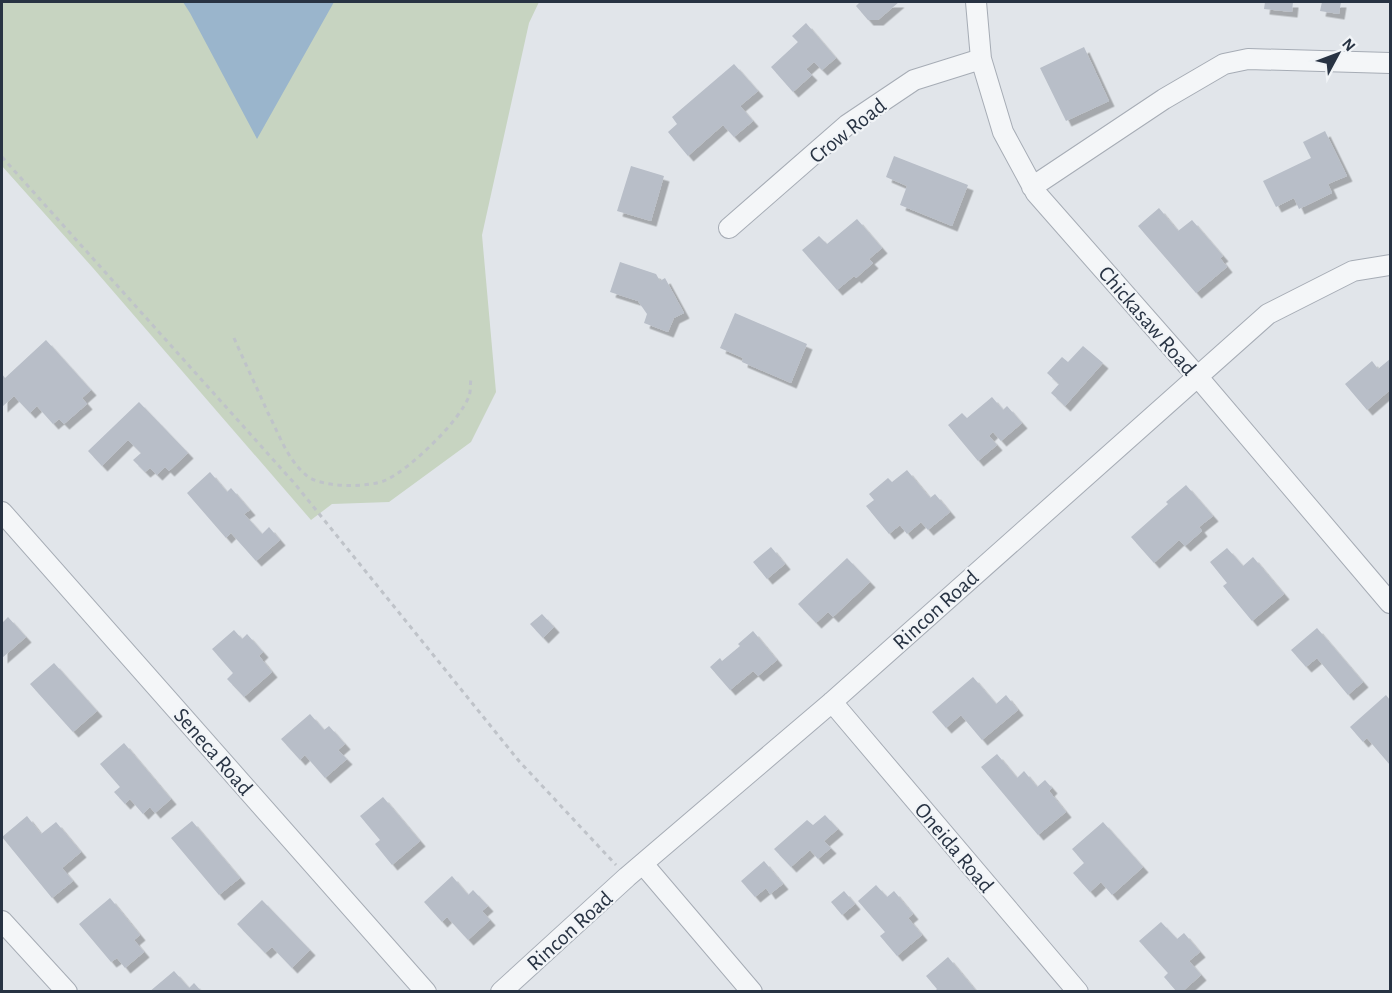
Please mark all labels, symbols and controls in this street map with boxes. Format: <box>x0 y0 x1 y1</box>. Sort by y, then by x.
north arrow <box>1308 24 1368 84</box>
text: N <box>1339 35 1358 54</box>
street label: Crow Road <box>805 94 890 167</box>
street label: Chickasaw Road <box>1094 262 1200 379</box>
street label: Rincon Road <box>889 566 983 654</box>
street label: Seneca Road <box>170 704 257 799</box>
street label: Oneida Road <box>911 799 998 897</box>
street label: Rincon Road <box>523 887 617 975</box>

